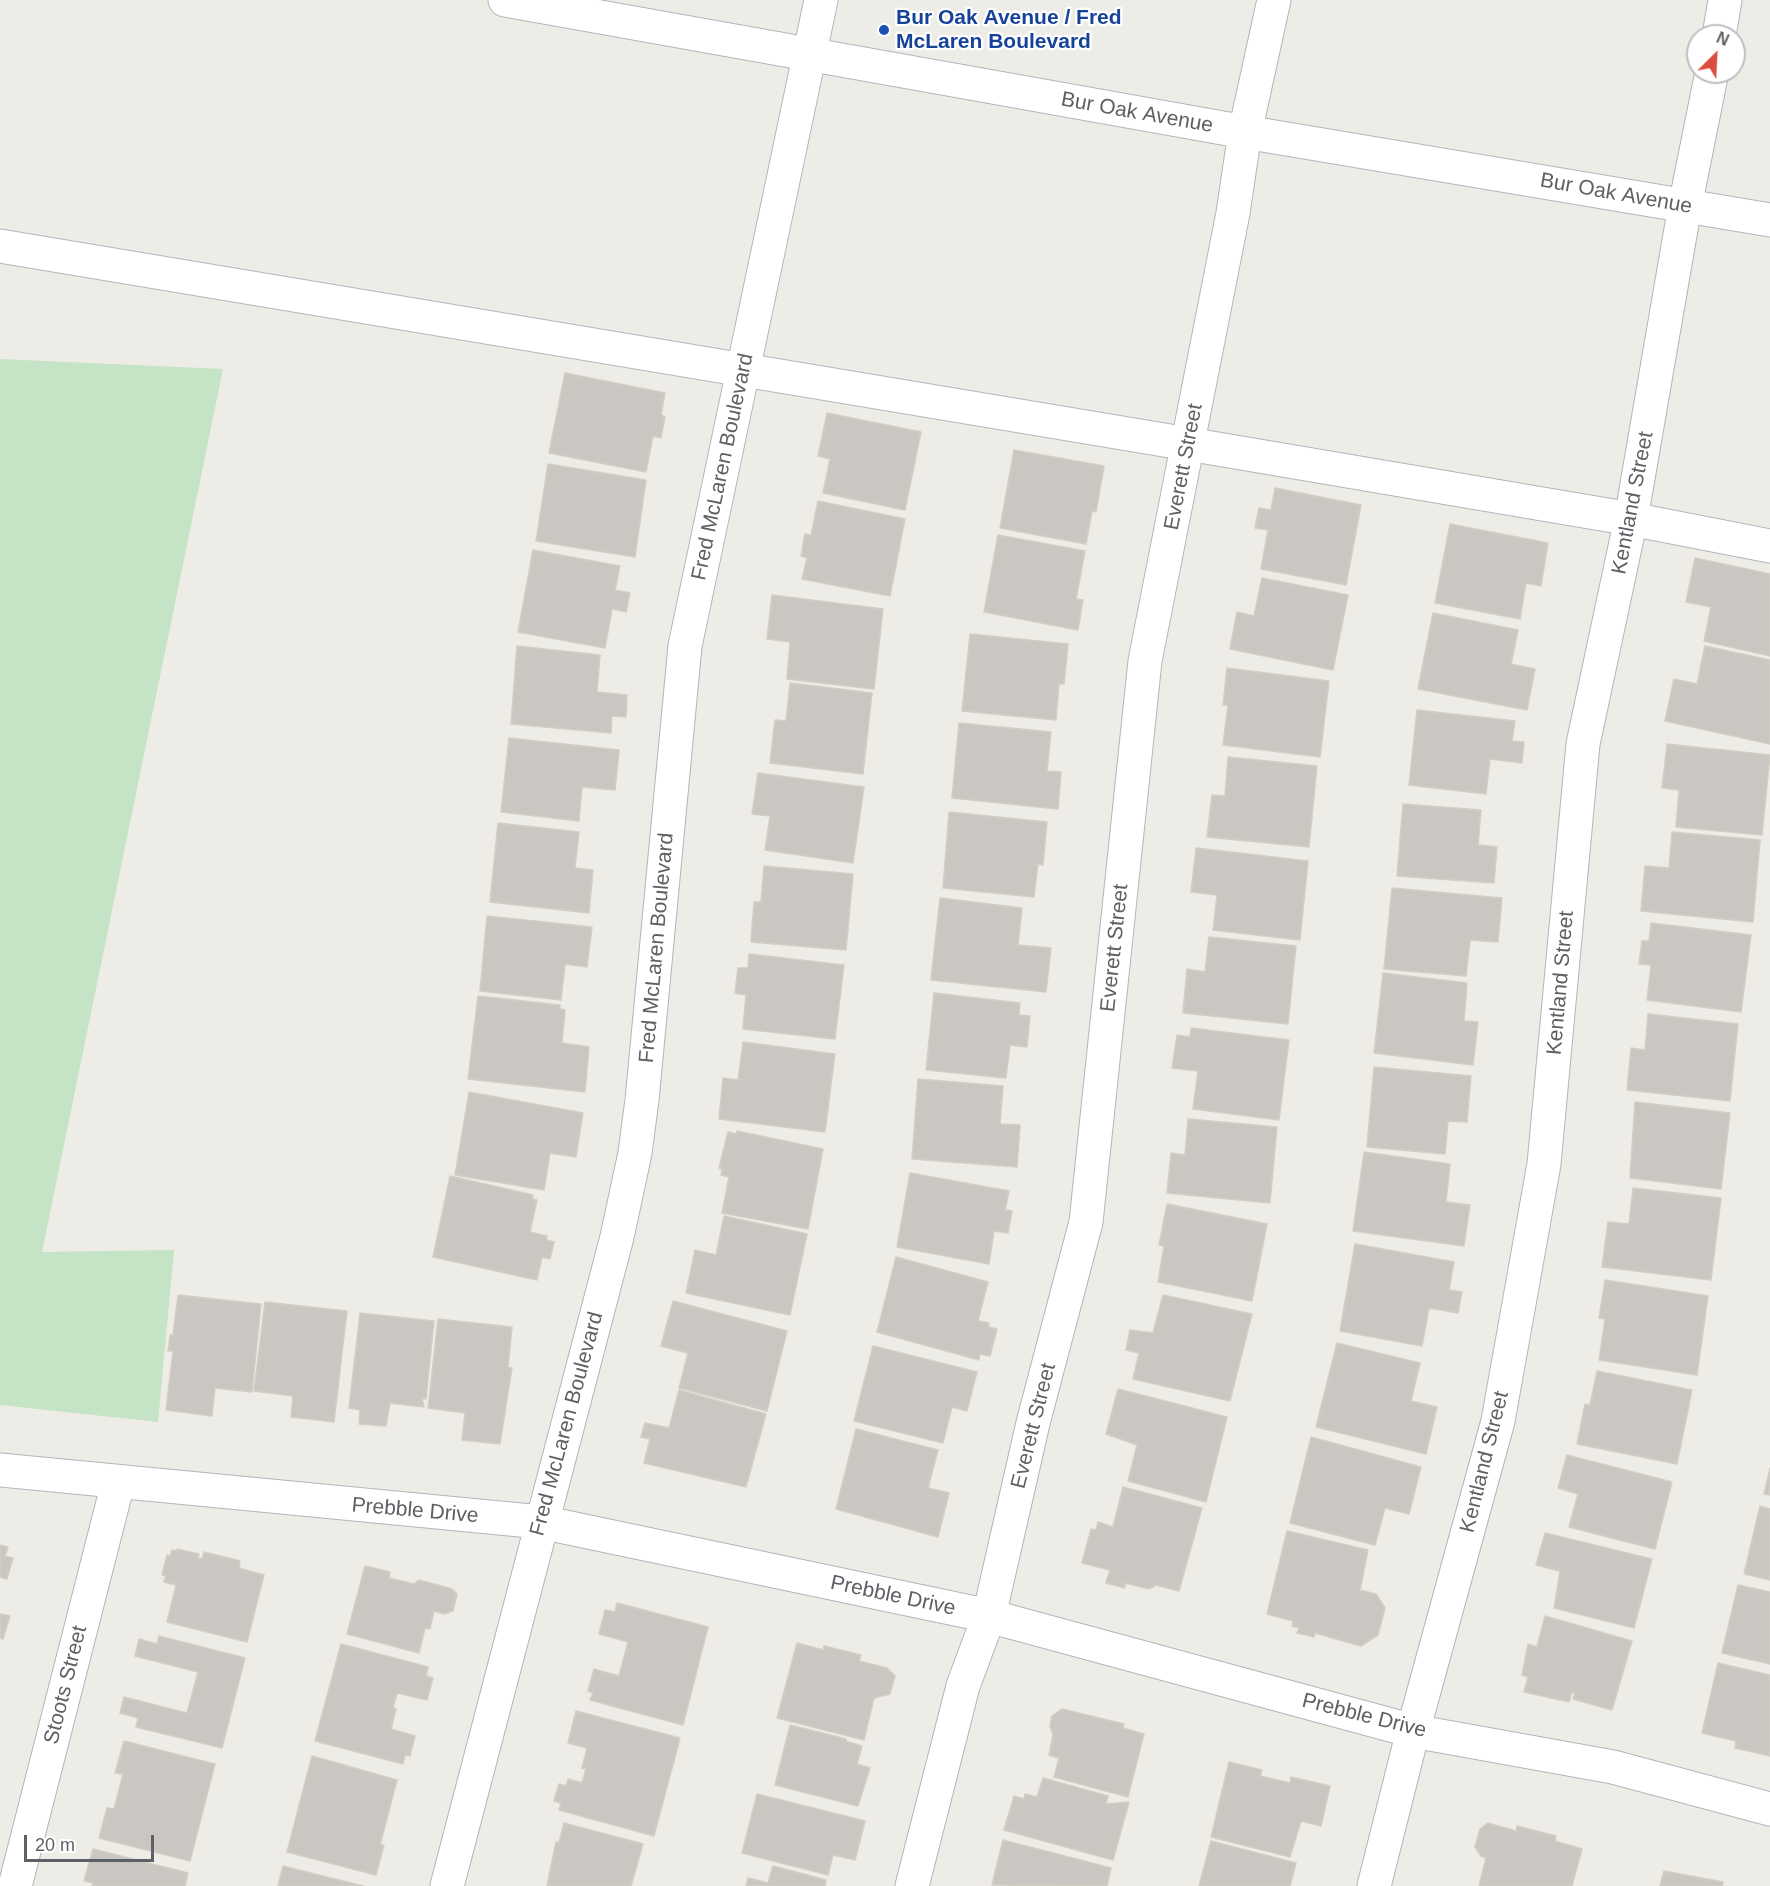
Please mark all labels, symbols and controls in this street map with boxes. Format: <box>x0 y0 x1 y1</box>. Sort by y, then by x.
place label: Bur Oak Avenue / Fred McLaren Boulevard <box>896 5 1122 55</box>
marker: Bur Oak Avenue / Fred McLaren Boulevard <box>877 23 891 37</box>
north arrow <box>1686 24 1746 84</box>
text: N <box>1714 29 1731 49</box>
street label: Bur Oak Avenue <box>1059 87 1215 139</box>
street label: Bur Oak Avenue <box>1538 168 1694 220</box>
street label: Fred McLaren Boulevard <box>687 351 759 583</box>
street label: Everett Street <box>1159 402 1209 532</box>
street label: Kentland Street <box>1607 430 1659 576</box>
street label: Fred McLaren Boulevard <box>634 832 680 1064</box>
street label: Everett Street <box>1096 883 1134 1013</box>
street label: Kentland Street <box>1542 910 1580 1056</box>
street label: Fred McLaren Boulevard <box>525 1309 609 1539</box>
street label: Everett Street <box>1006 1361 1062 1491</box>
street label: Kentland Street <box>1455 1389 1515 1535</box>
street label: Prebble Drive <box>351 1493 479 1529</box>
street label: Prebble Drive <box>828 1570 958 1622</box>
street label: Stoots Street <box>39 1623 93 1747</box>
street label: Prebble Drive <box>1299 1688 1429 1744</box>
scale bar <box>27 1823 158 1861</box>
text: 20 m <box>35 1835 75 1855</box>

